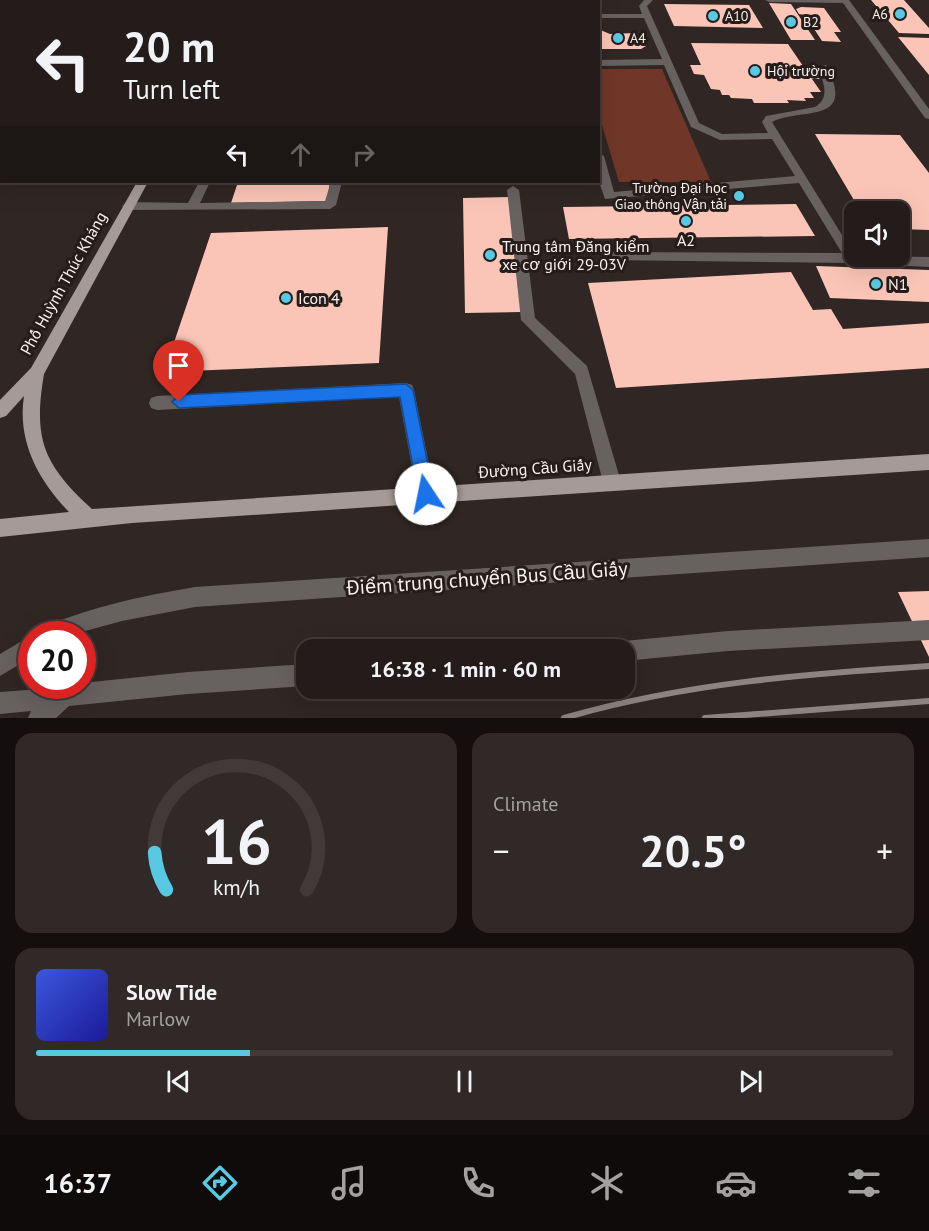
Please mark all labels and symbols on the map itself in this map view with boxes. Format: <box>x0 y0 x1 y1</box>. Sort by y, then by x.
place label: A6 <box>872 5 888 23</box>
place label: A10 <box>725 7 749 25</box>
marker: A6 <box>893 7 907 21</box>
marker: A10 <box>706 9 720 23</box>
place label: B2 <box>803 13 819 31</box>
marker: B2 <box>784 15 798 29</box>
place label: A4 <box>630 29 646 47</box>
marker: A4 <box>611 31 625 45</box>
place label: Hội trường <box>767 62 835 80</box>
marker: Hội trường <box>748 64 762 78</box>
place label: Trường Đại học Giao thông Vận tải <box>615 179 727 213</box>
marker: Trường Đại học Giao thông Vận tải <box>732 189 746 203</box>
street label: Phố Huỳnh Thúc Kháng <box>15 208 111 358</box>
marker: A2 <box>679 214 693 228</box>
place label: A2 <box>677 230 695 250</box>
place label: Trung tâm Đăng kiểm xe cơ giới 29-03V <box>502 236 649 274</box>
marker: Trung tâm Đăng kiểm xe cơ giới 29-03V <box>483 248 497 262</box>
place label: N1 <box>888 274 908 294</box>
marker: N1 <box>869 277 883 291</box>
place label: Icon 4 <box>298 288 340 308</box>
marker: Icon 4 <box>279 291 293 305</box>
pin <box>153 340 204 402</box>
street label: Đường Cầu Giấy <box>477 454 593 482</box>
position arrow <box>394 462 458 526</box>
street label: Điểm trung chuyển Bus Cầu Giấy <box>345 555 629 601</box>
speed limit sign: 20 <box>18 621 96 699</box>

